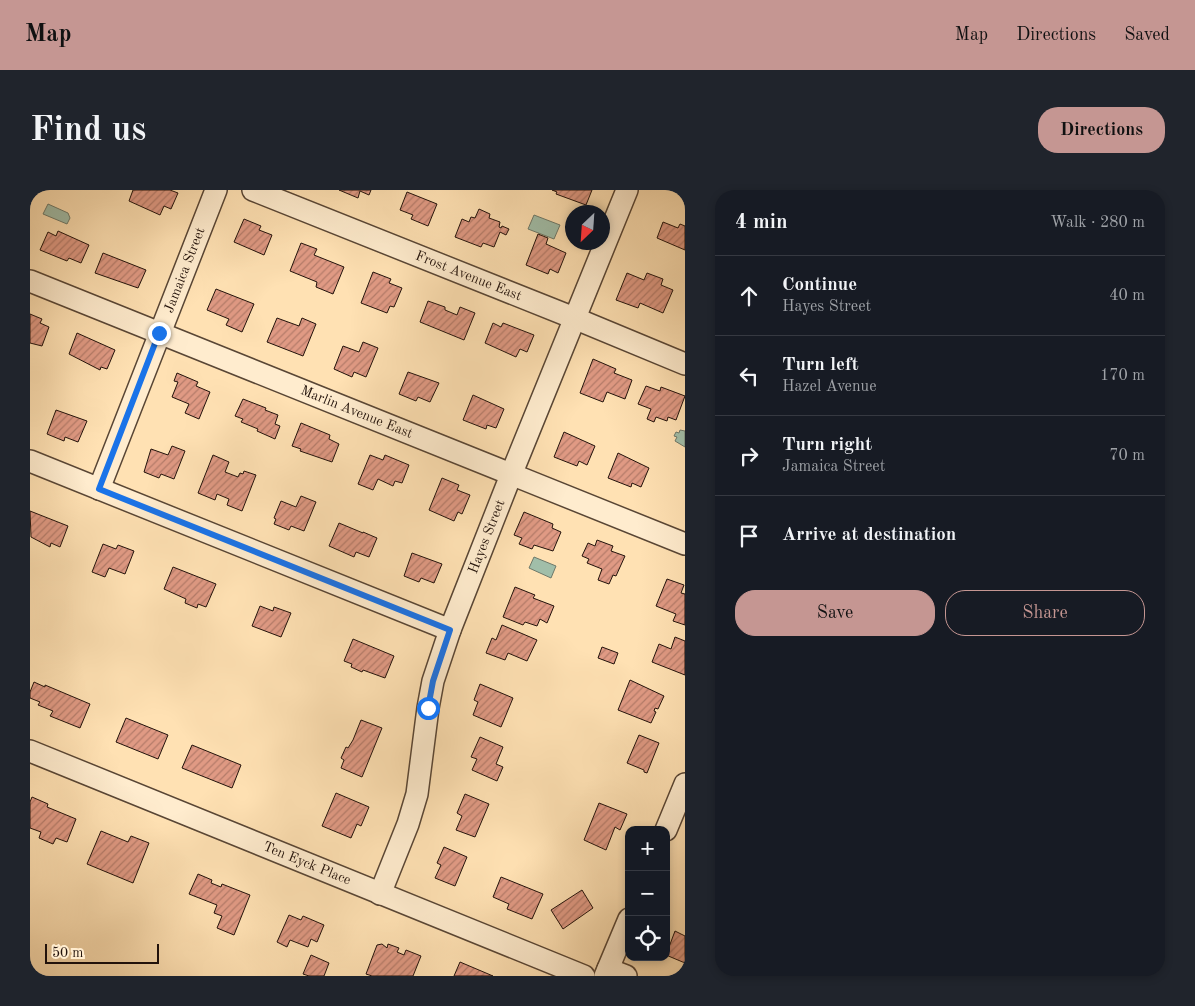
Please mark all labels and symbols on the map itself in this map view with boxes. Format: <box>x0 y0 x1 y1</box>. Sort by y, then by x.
north arrow <box>565 205 610 250</box>
street label: Jamaica Street <box>162 225 208 315</box>
street label: Frost Avenue East <box>413 248 524 303</box>
route end <box>148 322 171 345</box>
street label: Marlin Avenue East <box>299 383 415 441</box>
street label: Hayes Street <box>466 498 508 576</box>
route start <box>417 697 440 720</box>
street label: Ten Eyck Place <box>261 839 353 888</box>
scale bar <box>45 941 159 964</box>

